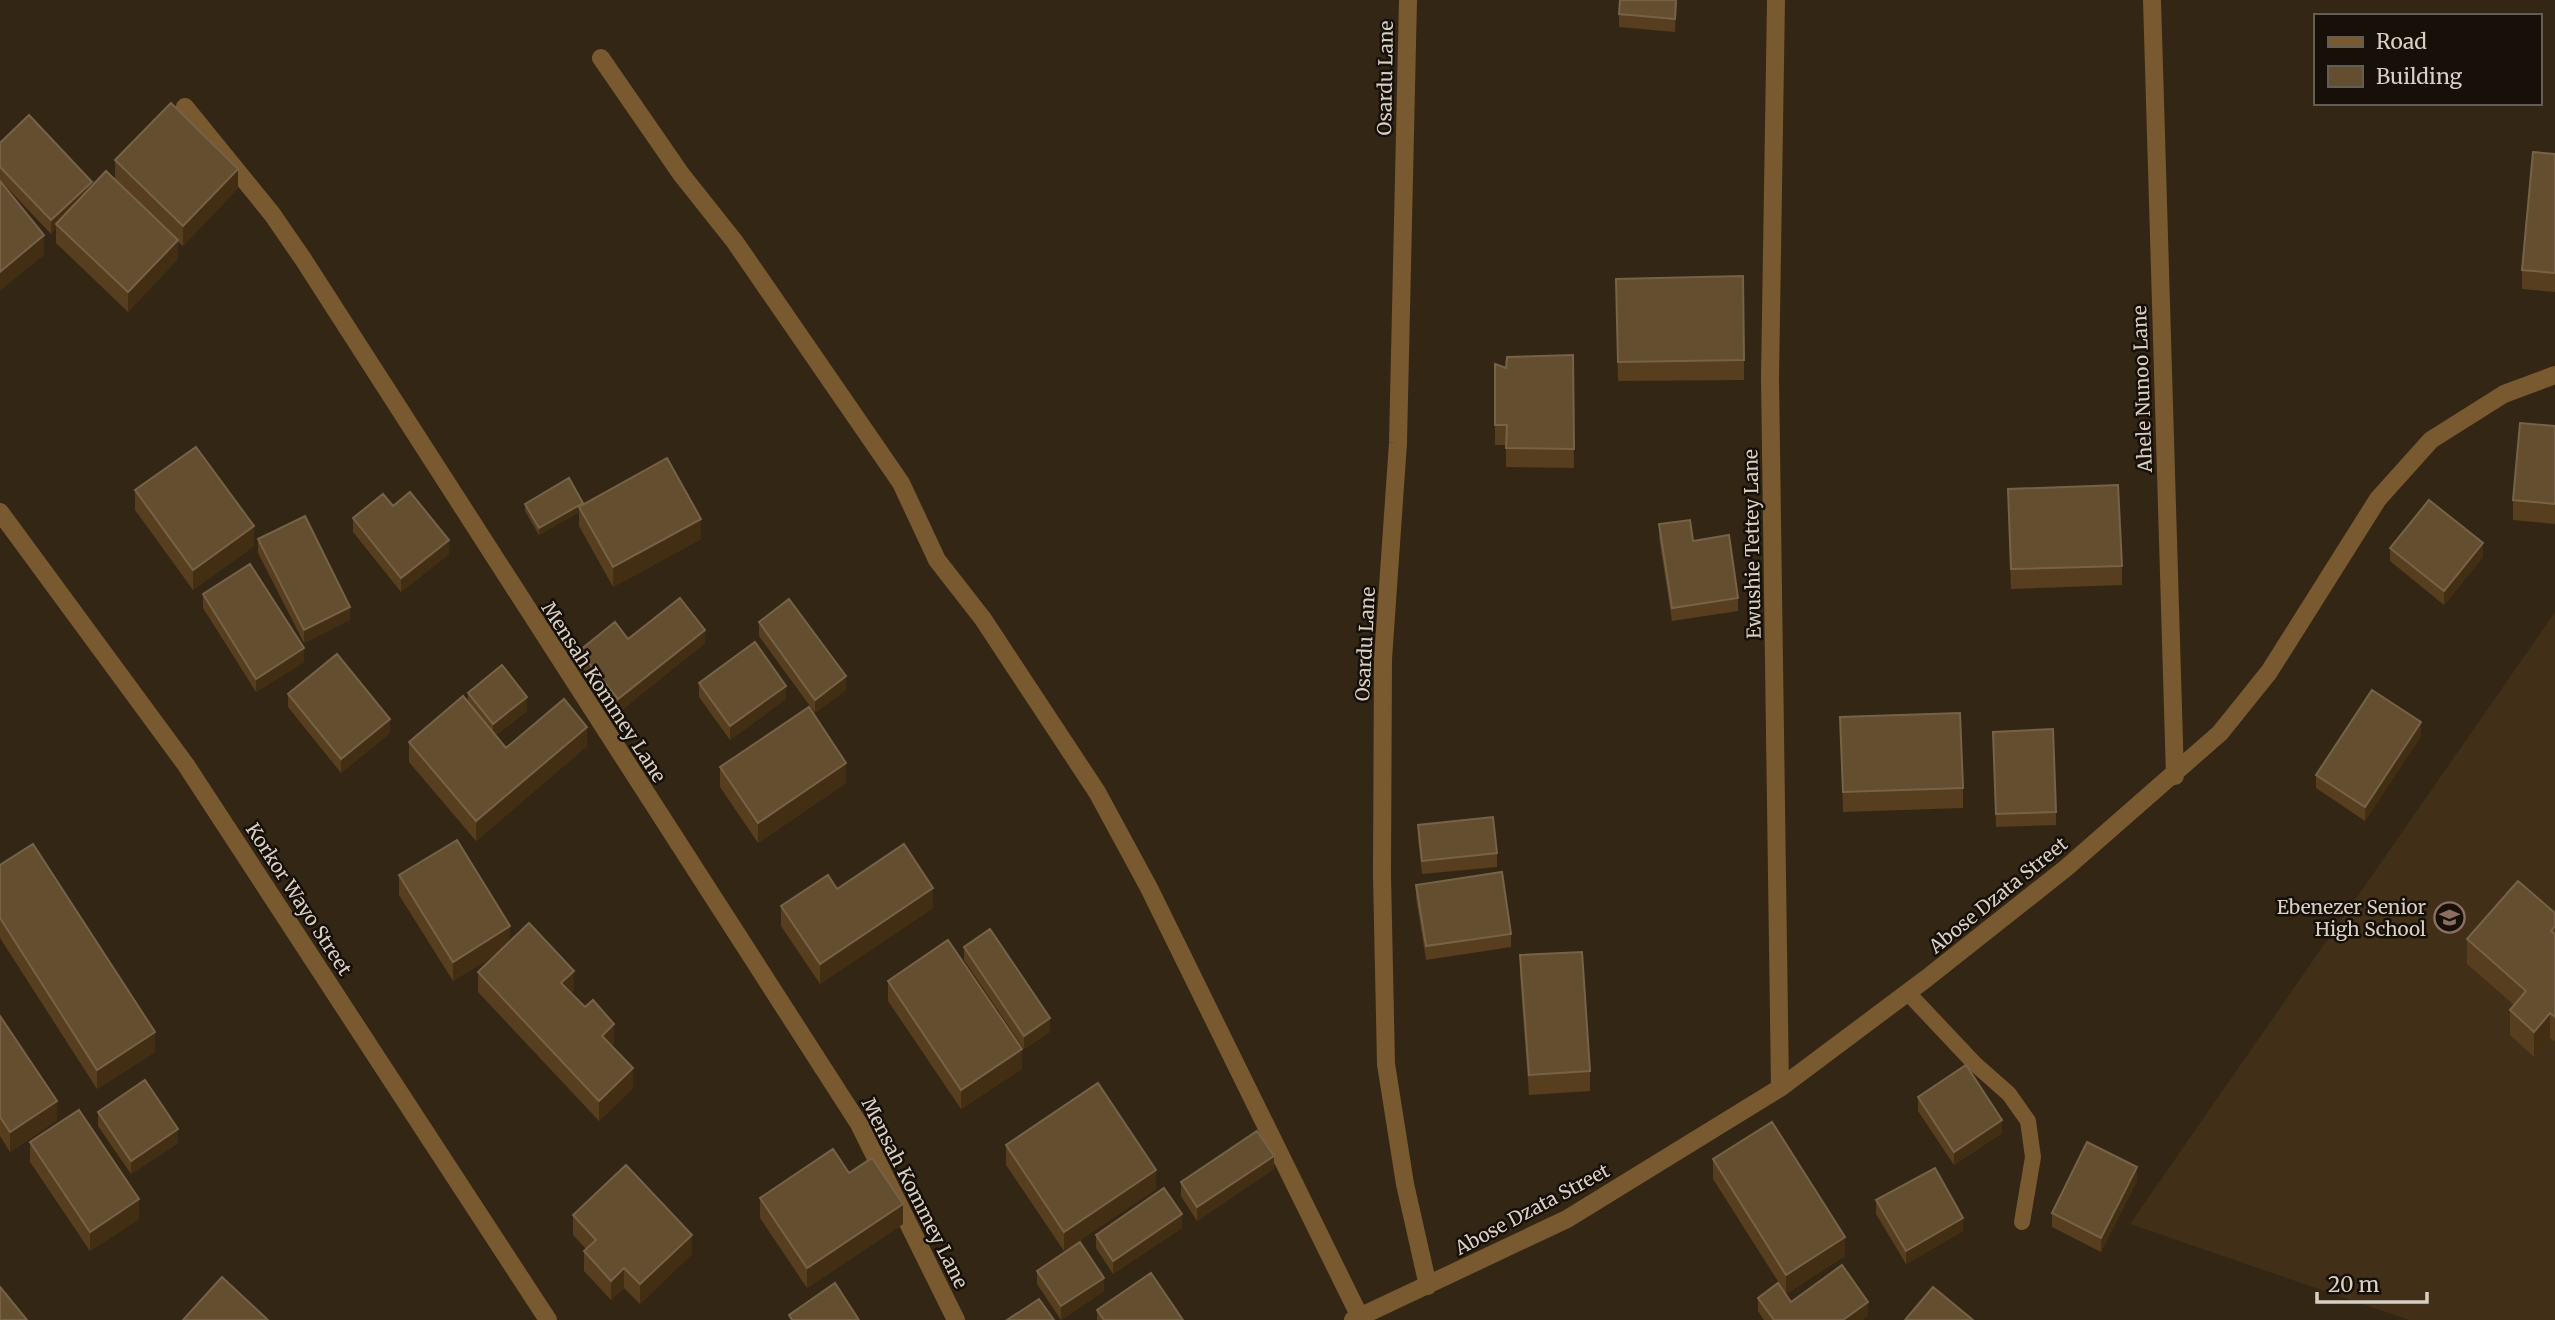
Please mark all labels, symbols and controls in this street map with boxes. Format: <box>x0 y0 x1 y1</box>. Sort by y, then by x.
legend <box>2314 14 2541 105</box>
street label: Osardu Lane <box>1372 20 1398 135</box>
text: Road <box>2376 28 2427 55</box>
text: Building <box>2376 63 2463 90</box>
street label: Ahele Nunoo Lane <box>2127 305 2157 474</box>
street label: Ewushie Tettey Lane <box>1738 449 1766 639</box>
street label: Osardu Lane <box>1350 586 1380 702</box>
street label: Mensah Kommey Lane <box>537 597 671 787</box>
street label: Korkor Wayo Street <box>241 818 358 980</box>
street label: Abose Dzata Street <box>1923 831 2073 959</box>
place label: Ebenezer Senior High School <box>2277 895 2426 941</box>
school or university icon: Ebenezer Senior High School <box>2432 901 2466 935</box>
street label: Mensah Kommey Lane <box>857 1094 974 1292</box>
street label: Abose Dzata Street <box>1450 1158 1614 1260</box>
scale bar <box>2317 1260 2427 1304</box>
text: 20 m <box>2328 1271 2380 1298</box>

